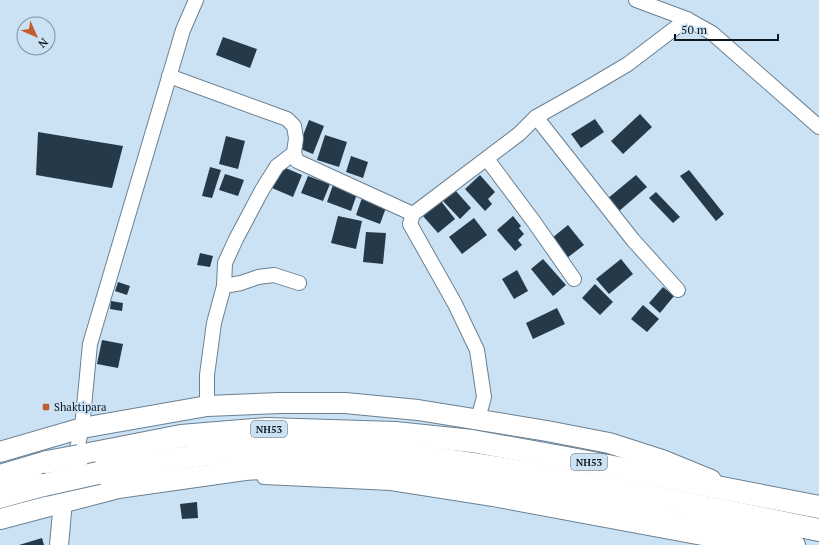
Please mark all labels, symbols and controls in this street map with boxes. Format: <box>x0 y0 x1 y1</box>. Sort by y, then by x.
north arrow <box>16 16 56 56</box>
scale bar <box>675 16 778 42</box>
text: 50 m <box>681 22 708 37</box>
text: N <box>35 35 51 51</box>
place label: Shaktipara <box>54 400 107 414</box>
marker: Shaktipara <box>41 402 51 412</box>
road number: NH53 <box>251 421 287 437</box>
road number: NH53 <box>571 454 607 470</box>

